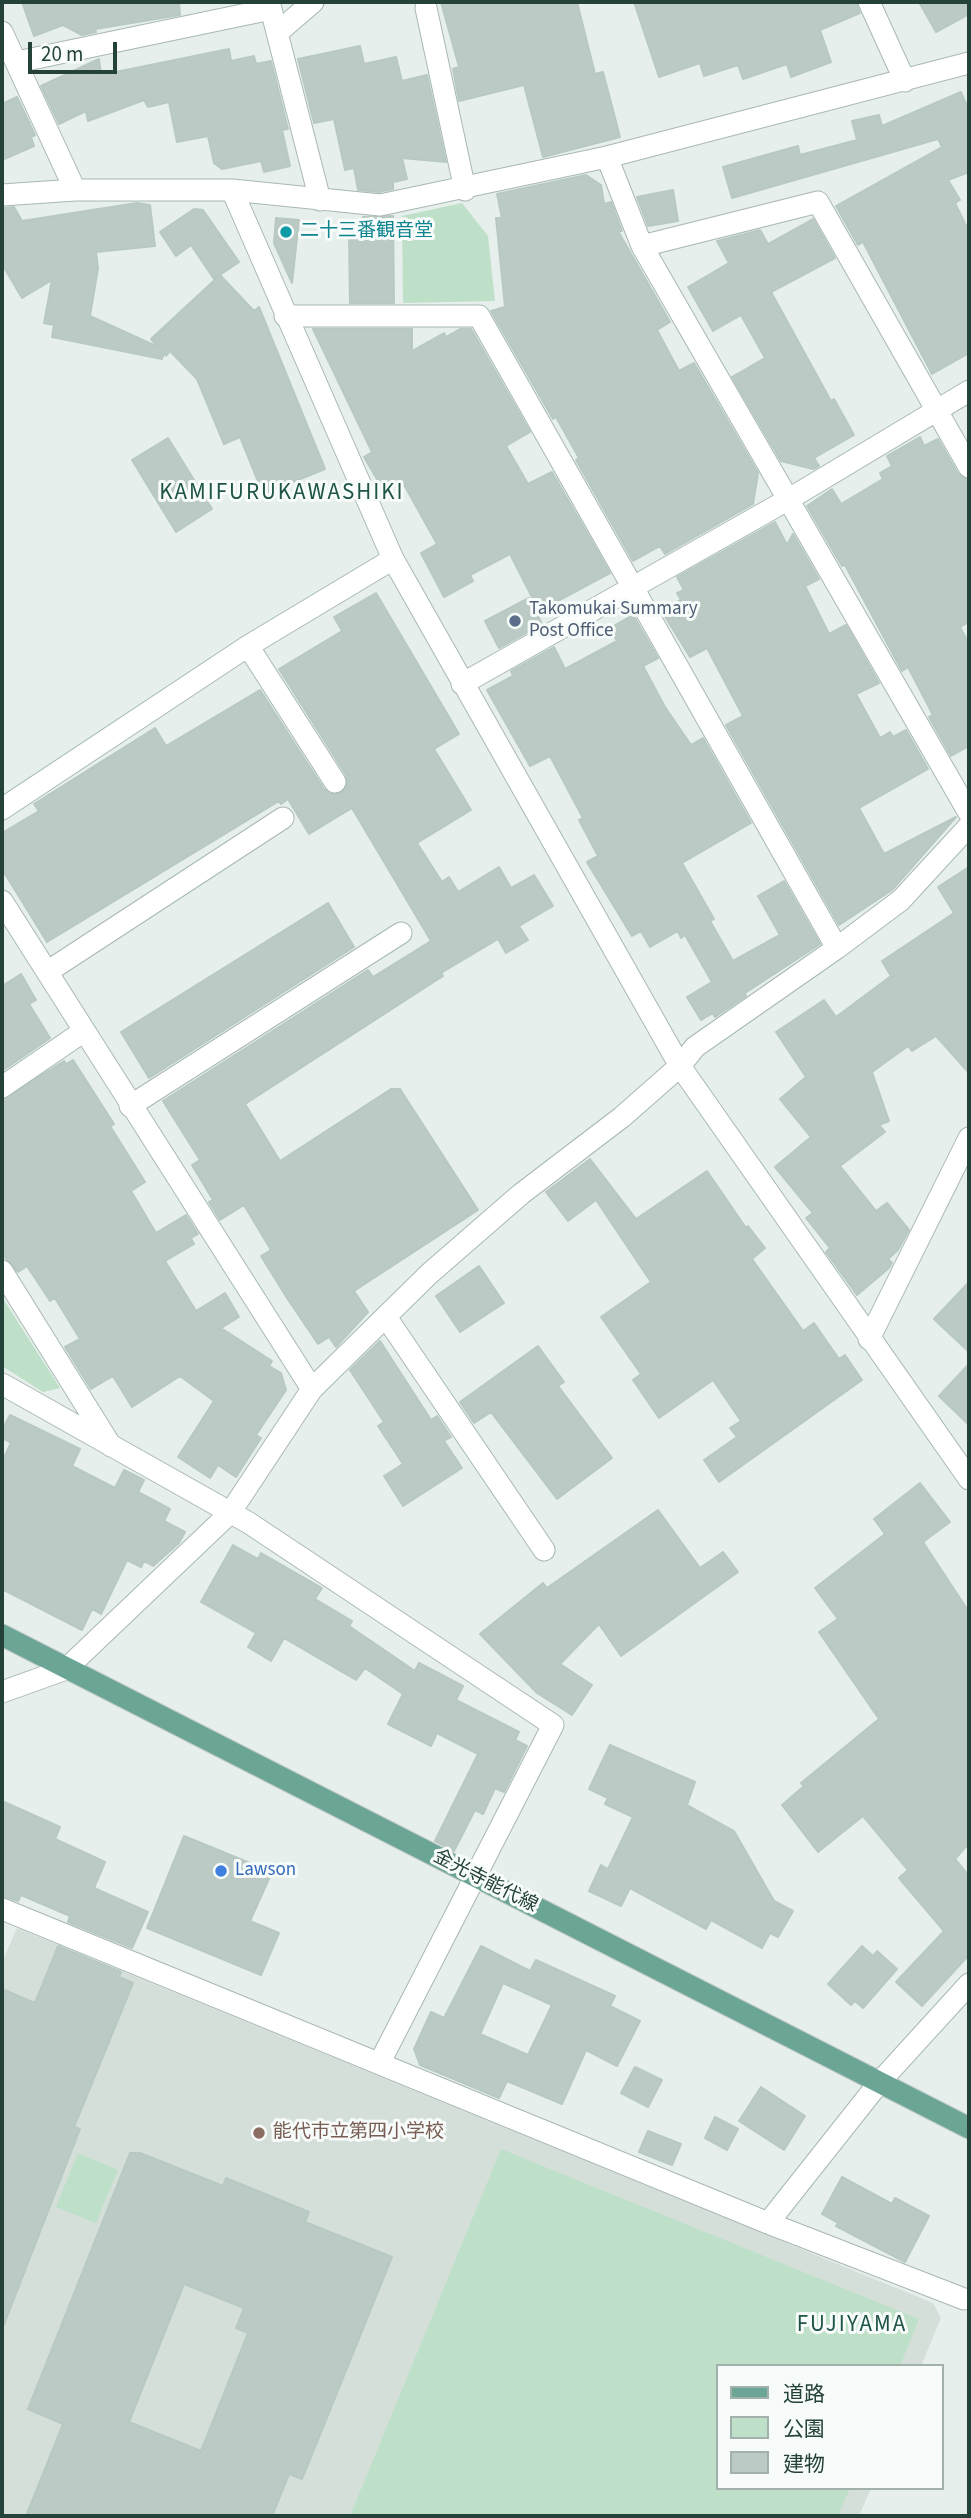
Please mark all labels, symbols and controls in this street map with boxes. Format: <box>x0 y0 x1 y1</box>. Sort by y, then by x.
scale bar <box>32 28 121 72</box>
text: 20 m <box>41 39 83 69</box>
place label: 二十三番観音堂 <box>300 221 433 243</box>
marker: 二十三番観音堂 <box>278 224 294 240</box>
district label: KAMIFURUKAWASHIKI <box>161 480 403 508</box>
place label: Takomukai Summary Post Office <box>529 599 698 643</box>
marker: Takomukai Summary Post Office <box>507 613 523 629</box>
street label: 金光寺能代線 <box>429 1846 541 1918</box>
place label: Lawson <box>235 1860 296 1882</box>
marker: Lawson <box>213 1863 229 1879</box>
place label: 能代市立第四小学校 <box>273 2122 444 2144</box>
marker: 能代市立第四小学校 <box>251 2125 267 2141</box>
district label: FUJIYAMA <box>798 2312 906 2340</box>
legend <box>716 2364 943 2490</box>
text: 道路 <box>783 2379 825 2409</box>
text: 公園 <box>783 2414 825 2444</box>
text: 建物 <box>783 2449 825 2479</box>

